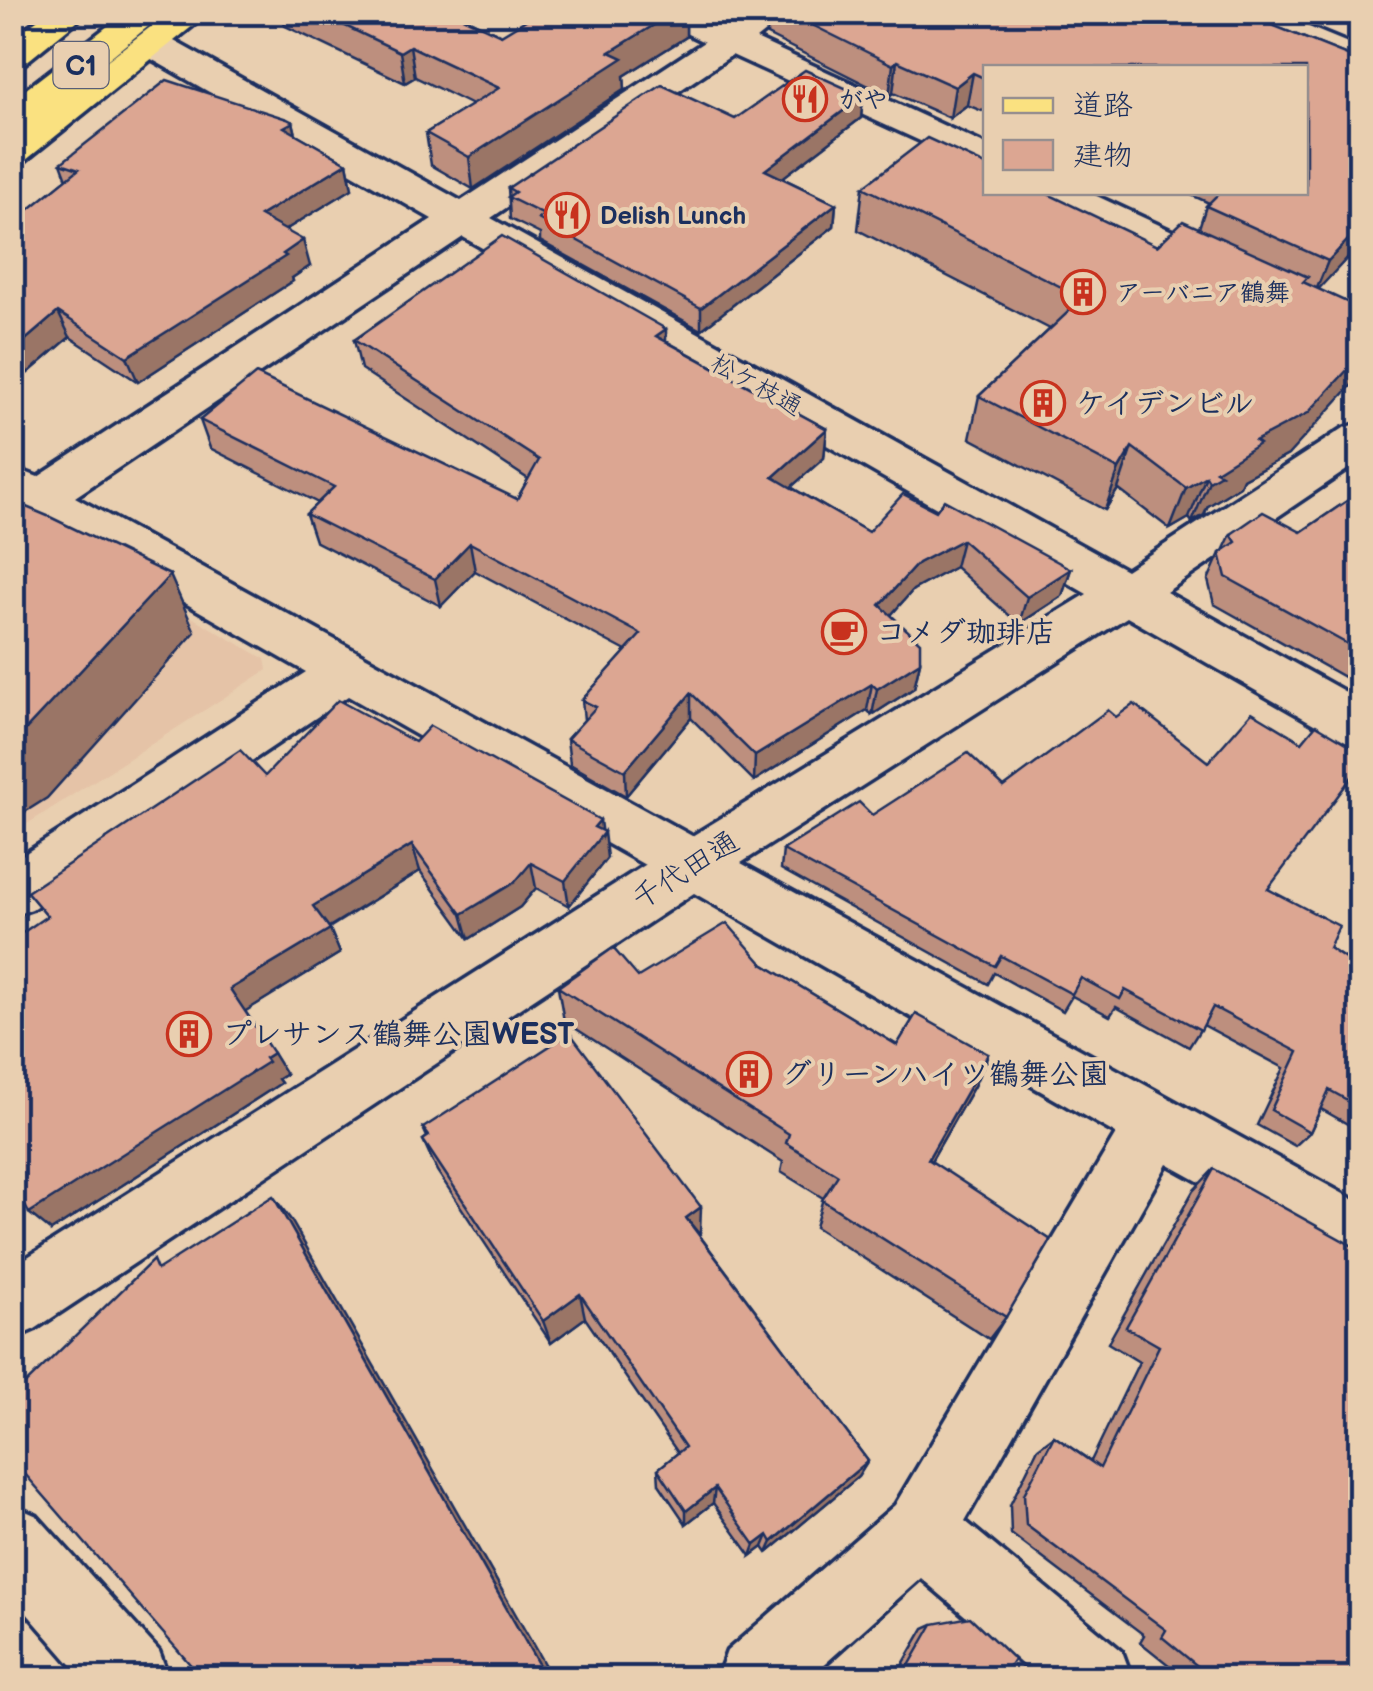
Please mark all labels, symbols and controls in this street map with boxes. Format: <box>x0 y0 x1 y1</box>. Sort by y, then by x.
road number: C1 <box>54 42 108 88</box>
legend <box>983 65 1308 195</box>
restaurant icon: がや <box>782 76 828 122</box>
place label: がや <box>838 85 888 116</box>
text: 道路 <box>1073 88 1133 124</box>
text: 建物 <box>1073 138 1133 174</box>
restaurant icon: Delish Lunch <box>544 192 590 238</box>
place label: Delish Lunch <box>600 201 746 232</box>
building icon: アーバニア鶴舞 <box>1060 269 1106 315</box>
place label: アーバニア鶴舞 <box>1116 278 1290 309</box>
street label: 松ケ枝通 <box>705 348 808 423</box>
building icon: ケイデンビル <box>1020 380 1066 426</box>
place label: ケイデンビル <box>1076 386 1254 422</box>
cafe icon: コメダ珈琲店 <box>821 609 867 655</box>
place label: コメダ珈琲店 <box>876 615 1056 651</box>
street label: 千代田通 <box>625 824 746 918</box>
building icon: プレサンス鶴舞公園WEST <box>166 1011 212 1057</box>
place label: プレサンス鶴舞公園WEST <box>222 1017 574 1053</box>
building icon: グリーンハイツ鶴舞公園 <box>726 1051 772 1097</box>
place label: グリーンハイツ鶴舞公園 <box>782 1057 1109 1093</box>

